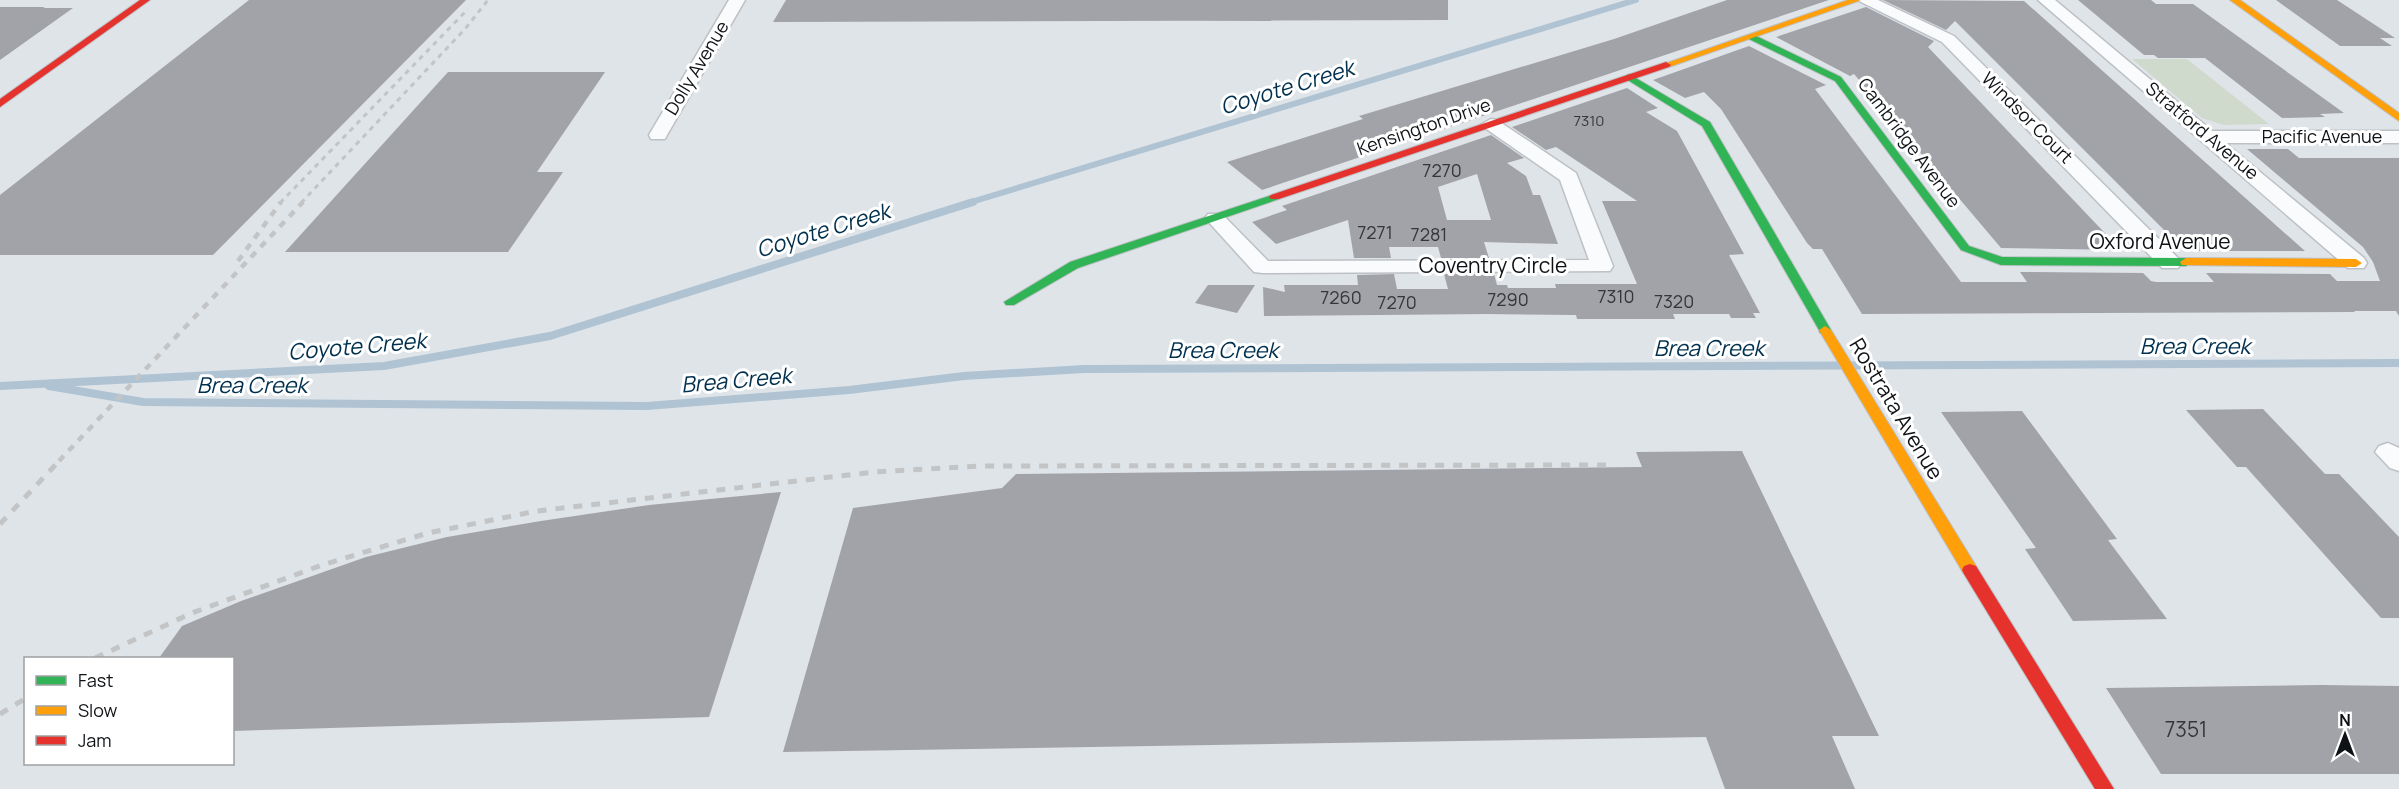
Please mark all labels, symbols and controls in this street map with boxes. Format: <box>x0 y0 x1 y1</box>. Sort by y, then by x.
street label: Dolly Avenue <box>659 16 734 119</box>
water label: Coyote Creek <box>1217 52 1360 122</box>
street label: Windsor Court <box>1977 66 2079 168</box>
street label: Cambridge Avenue <box>1853 73 1966 212</box>
street label: Stratford Avenue <box>2141 76 2264 185</box>
street label: Kensington Drive <box>1354 92 1494 160</box>
house number: 7310 <box>1574 110 1604 131</box>
street label: Pacific Avenue <box>2262 124 2382 148</box>
house number: 7270 <box>1422 158 1462 182</box>
water label: Coyote Creek <box>753 195 896 265</box>
house number: 7271 <box>1357 220 1393 244</box>
house number: 7281 <box>1411 222 1447 246</box>
street label: Oxford Avenue <box>2089 227 2231 255</box>
street label: Coventry Circle <box>1419 251 1567 279</box>
house number: 7310 <box>1598 284 1635 308</box>
house number: 7260 <box>1320 285 1362 309</box>
house number: 7290 <box>1487 287 1529 311</box>
house number: 7320 <box>1654 289 1694 313</box>
house number: 7270 <box>1377 290 1417 314</box>
water label: Coyote Creek <box>287 325 430 367</box>
water label: Brea Creek <box>2140 331 2253 361</box>
water label: Brea Creek <box>1654 333 1767 363</box>
street label: Rostrata Avenue <box>1844 333 1950 484</box>
water label: Brea Creek <box>1168 335 1281 365</box>
water label: Brea Creek <box>680 360 795 400</box>
water label: Brea Creek <box>197 370 310 400</box>
legend <box>24 657 234 765</box>
text: Fast <box>78 668 113 692</box>
text: Slow <box>78 698 118 722</box>
north arrow <box>2315 705 2375 765</box>
text: N <box>2339 709 2351 731</box>
house number: 7351 <box>2165 715 2207 743</box>
text: Jam <box>78 728 112 752</box>

